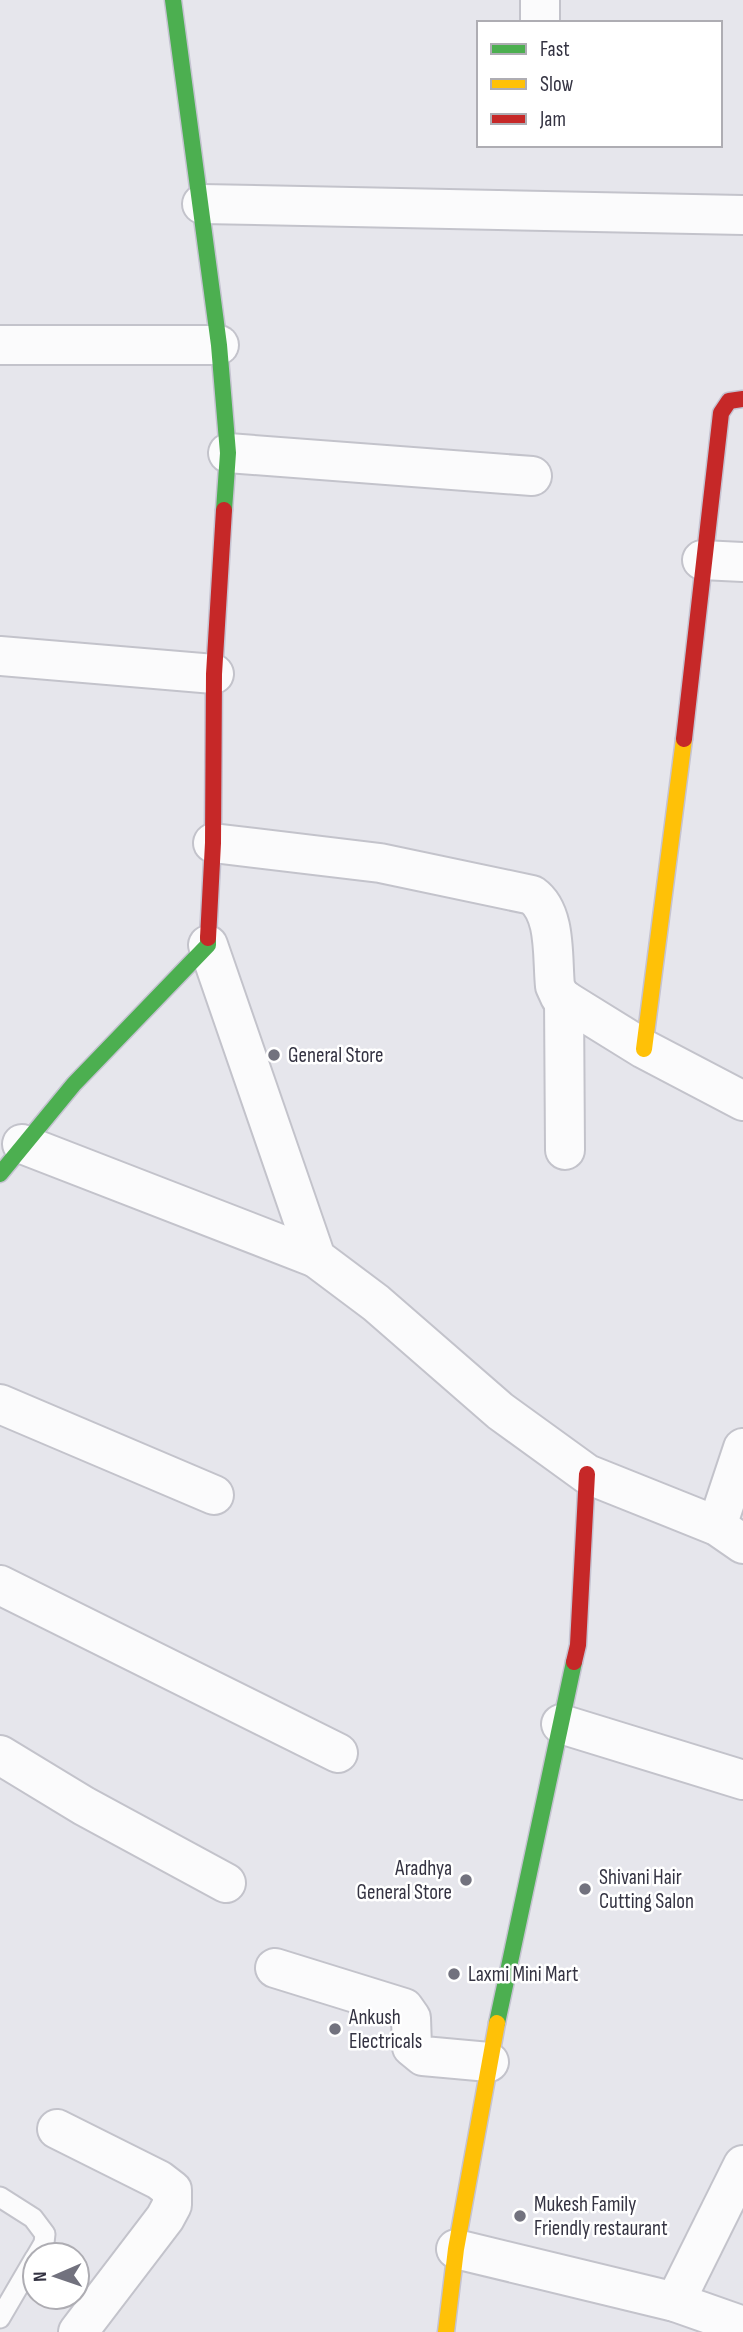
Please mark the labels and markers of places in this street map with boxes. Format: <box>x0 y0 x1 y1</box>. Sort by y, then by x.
place label: General Store <box>288 1043 384 1068</box>
marker: General Store <box>266 1047 282 1063</box>
place label: Aradhya General Store <box>357 1856 452 1905</box>
place label: Shivani Hair Cutting Salon <box>599 1865 694 1914</box>
marker: Aradhya General Store <box>458 1872 474 1888</box>
marker: Shivani Hair Cutting Salon <box>577 1881 593 1897</box>
place label: Laxmi Mini Mart <box>468 1962 578 1987</box>
marker: Laxmi Mini Mart <box>446 1966 462 1982</box>
place label: Ankush Electricals <box>348 2005 422 2054</box>
marker: Ankush Electricals <box>327 2021 343 2037</box>
place label: Mukesh Family Friendly restaurant <box>534 2192 668 2241</box>
marker: Mukesh Family Friendly restaurant <box>512 2208 528 2224</box>

